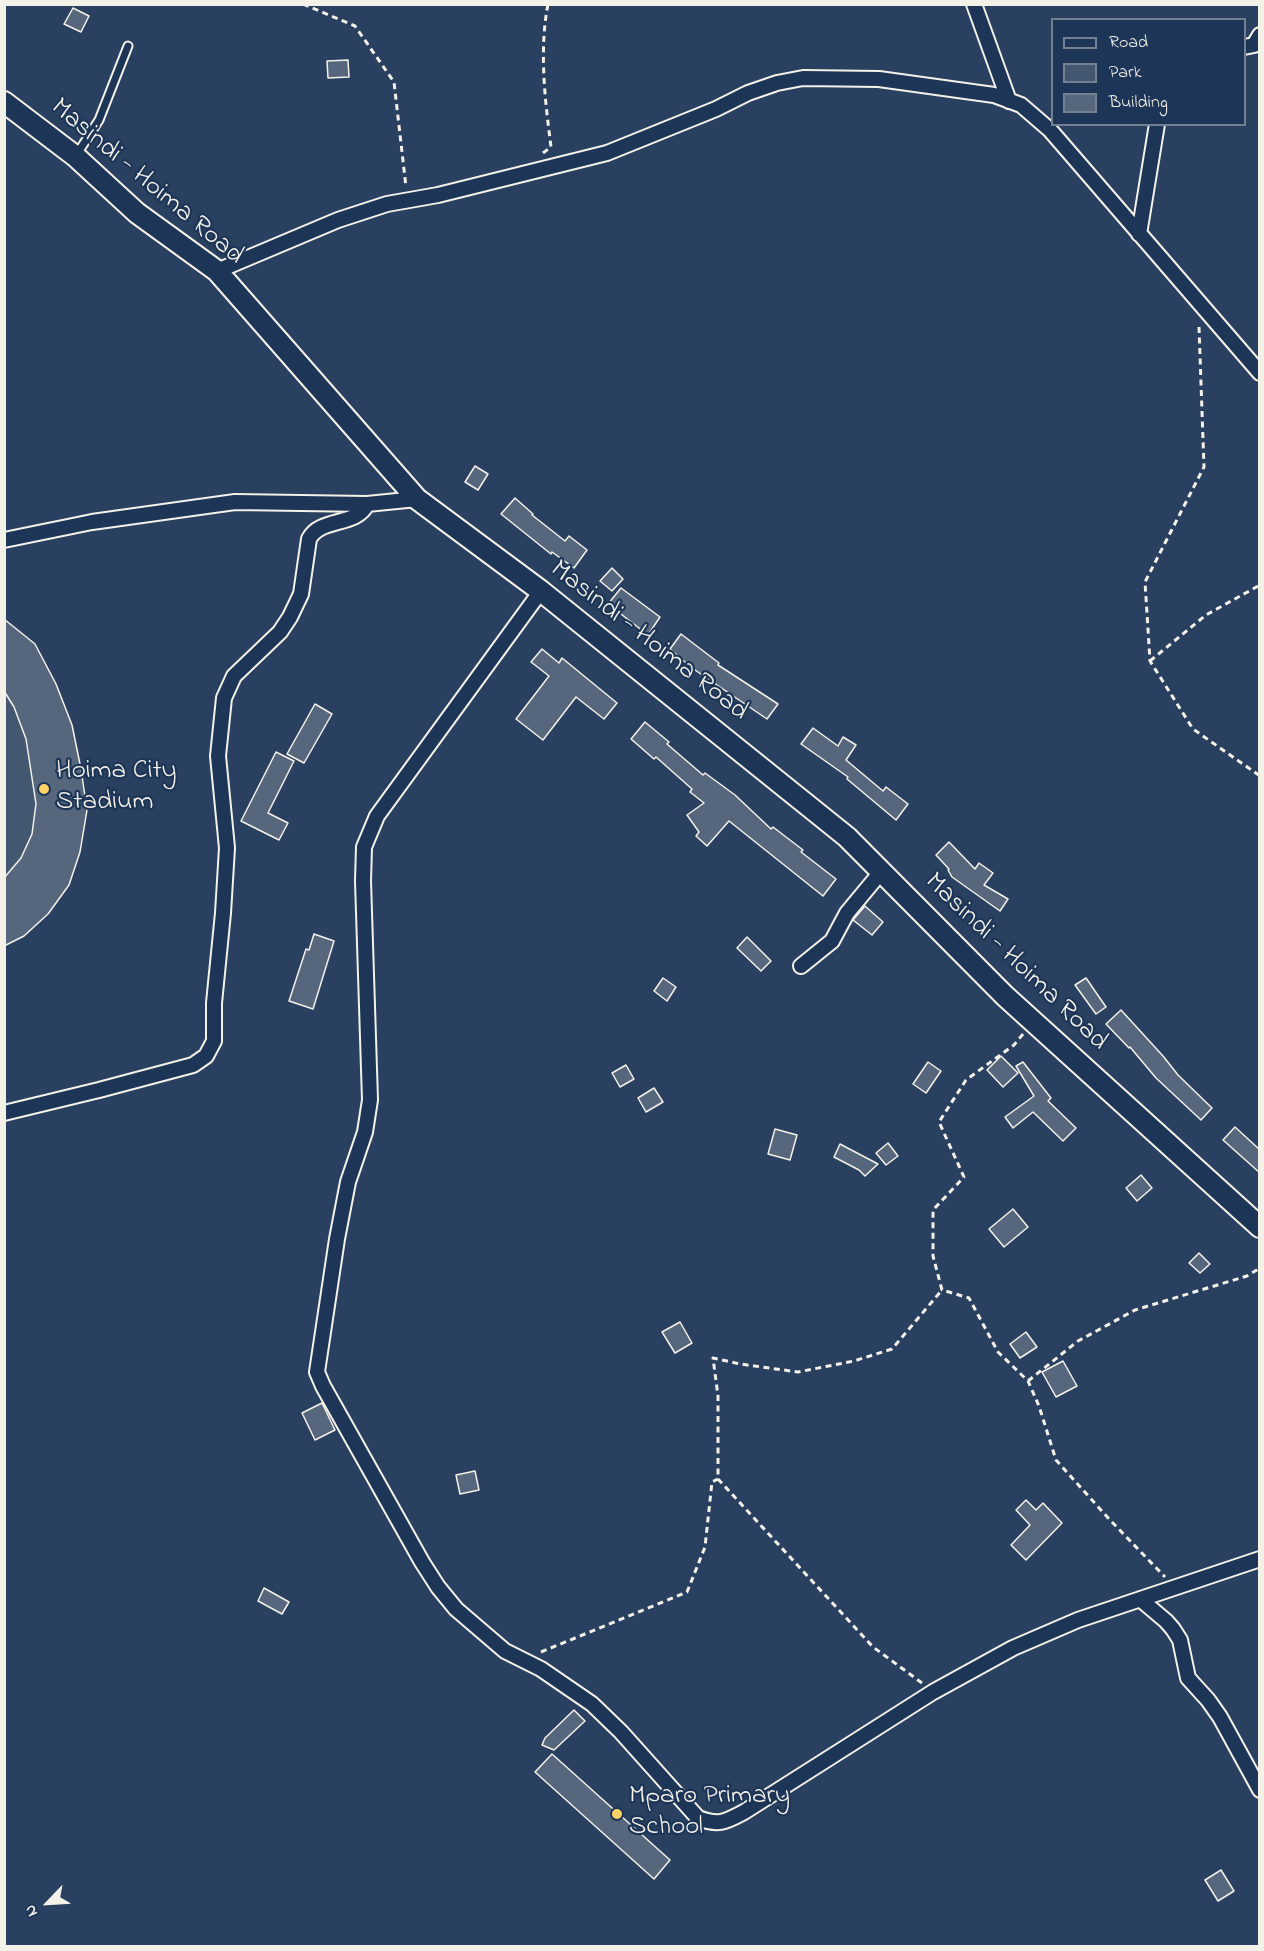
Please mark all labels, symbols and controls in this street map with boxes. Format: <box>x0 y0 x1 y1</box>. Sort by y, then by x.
legend <box>1051 18 1246 126</box>
text: Road <box>1109 30 1148 56</box>
text: Park <box>1109 60 1142 86</box>
text: Building <box>1109 90 1168 116</box>
street label: Masindi - Hoima Road <box>43 93 249 273</box>
street label: Masindi - Hoima Road <box>543 555 753 729</box>
place label: Hoima City Stadium <box>56 757 177 820</box>
marker: Hoima City Stadium <box>37 782 51 796</box>
street label: Masindi - Hoima Road <box>917 867 1113 1059</box>
place label: Mparo Primary School <box>629 1782 790 1845</box>
marker: Mparo Primary School <box>610 1807 624 1821</box>
north arrow <box>18 1873 78 1933</box>
text: N <box>19 1901 45 1921</box>

